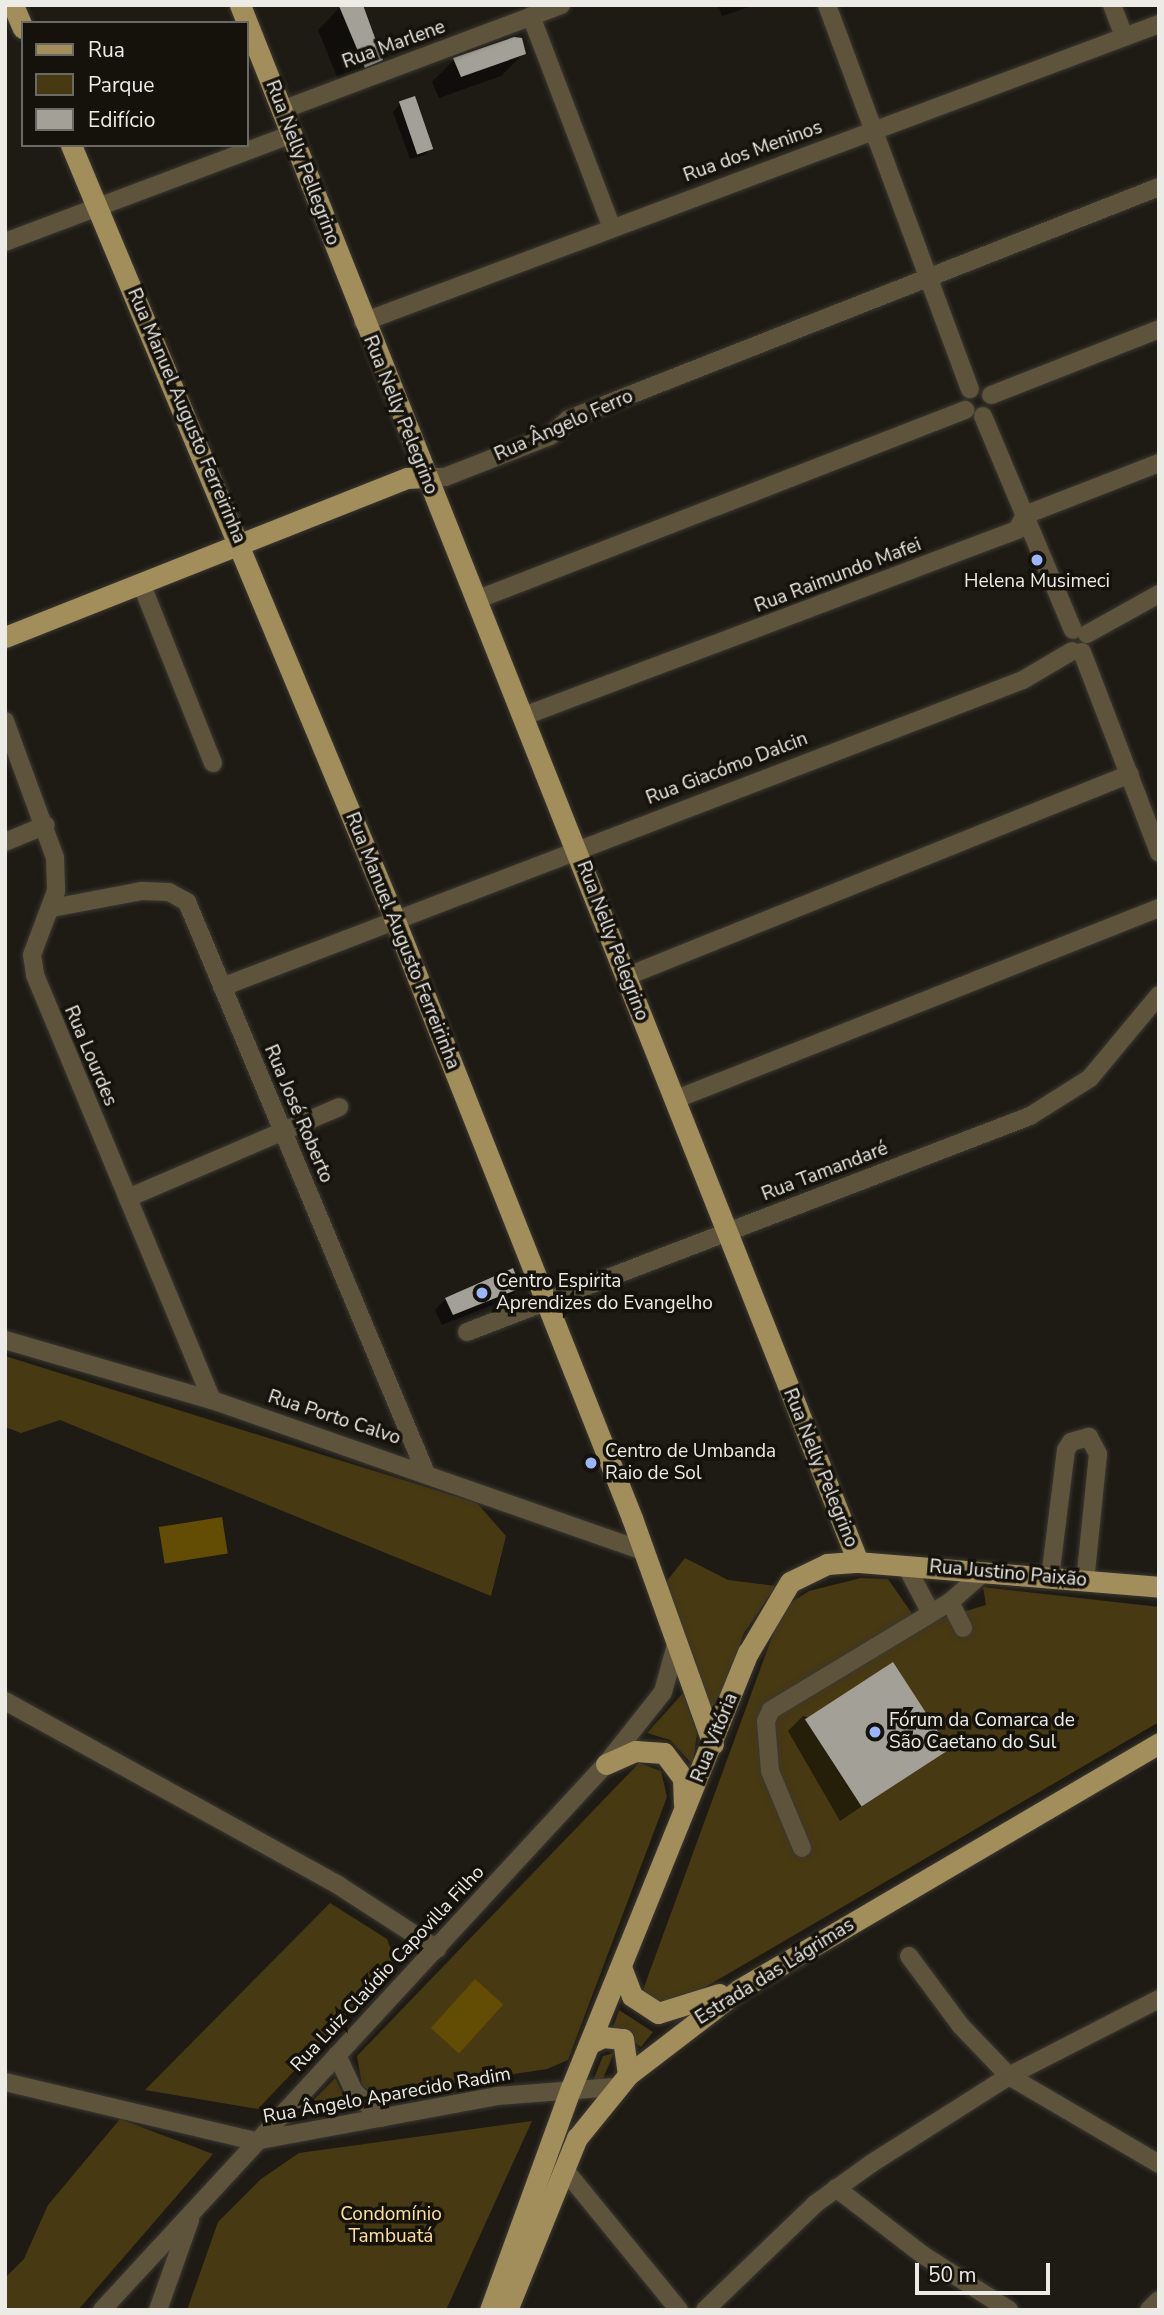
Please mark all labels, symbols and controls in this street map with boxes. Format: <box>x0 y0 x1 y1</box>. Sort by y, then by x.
street label: Rua Marlene <box>339 16 449 74</box>
legend <box>21 21 248 147</box>
text: Rua <box>88 36 125 64</box>
text: Parque <box>88 71 155 99</box>
street label: Rua Nelly Pellegrino <box>260 77 344 249</box>
text: Edifício <box>88 106 155 134</box>
street label: Rua dos Meninos <box>680 116 826 188</box>
street label: Rua Manuel Augusto Ferreirinha <box>122 285 250 547</box>
street label: Rua Nelly Pelegrino <box>358 332 442 498</box>
street label: Rua Ângelo Ferro <box>491 385 637 467</box>
street label: Rua Raimundo Mafei <box>751 534 925 618</box>
marker: Helena Musimeci <box>1029 552 1045 568</box>
place label: Helena Musimeci <box>964 571 1110 593</box>
street label: Rua Giacómo Dalcin <box>643 728 811 810</box>
street label: Rua Manuel Augusto Ferreirinha <box>340 809 464 1073</box>
street label: Rua Nelly Pelegrino <box>571 858 653 1024</box>
street label: Rua Lourdes <box>59 1002 121 1110</box>
street label: Rua José Roberto <box>259 1042 337 1186</box>
street label: Rua Tamandaré <box>759 1137 891 1207</box>
place label: Centro Espirita Aprendizes do Evangelho <box>496 1271 713 1315</box>
marker: Centro Espirita Aprendizes do Evangelho <box>474 1285 490 1301</box>
street label: Rua Nelly Pelegrino <box>778 1385 862 1551</box>
street label: Rua Porto Calvo <box>265 1386 403 1450</box>
place label: Centro de Umbanda Raio de Sol <box>605 1441 776 1485</box>
marker: Centro de Umbanda Raio de Sol <box>583 1455 599 1471</box>
street label: Rua Justino Paixão <box>928 1556 1088 1592</box>
street label: Rua Vitória <box>687 1690 743 1786</box>
place label: Fórum da Comarca de São Caetano do Sul <box>889 1710 1075 1754</box>
marker: Fórum da Comarca de São Caetano do Sul <box>867 1724 883 1740</box>
street label: Rua Luiz Claúdio Capovilla Filho <box>286 1861 490 2077</box>
street label: Estrada das Lágrimas <box>691 1914 859 2030</box>
street label: Rua Ângelo Aparecido Radim <box>261 2063 513 2129</box>
park label: Condomínio Tambuatá <box>340 2204 442 2248</box>
scale bar <box>919 2248 1054 2292</box>
text: 50 m <box>928 2261 977 2289</box>

